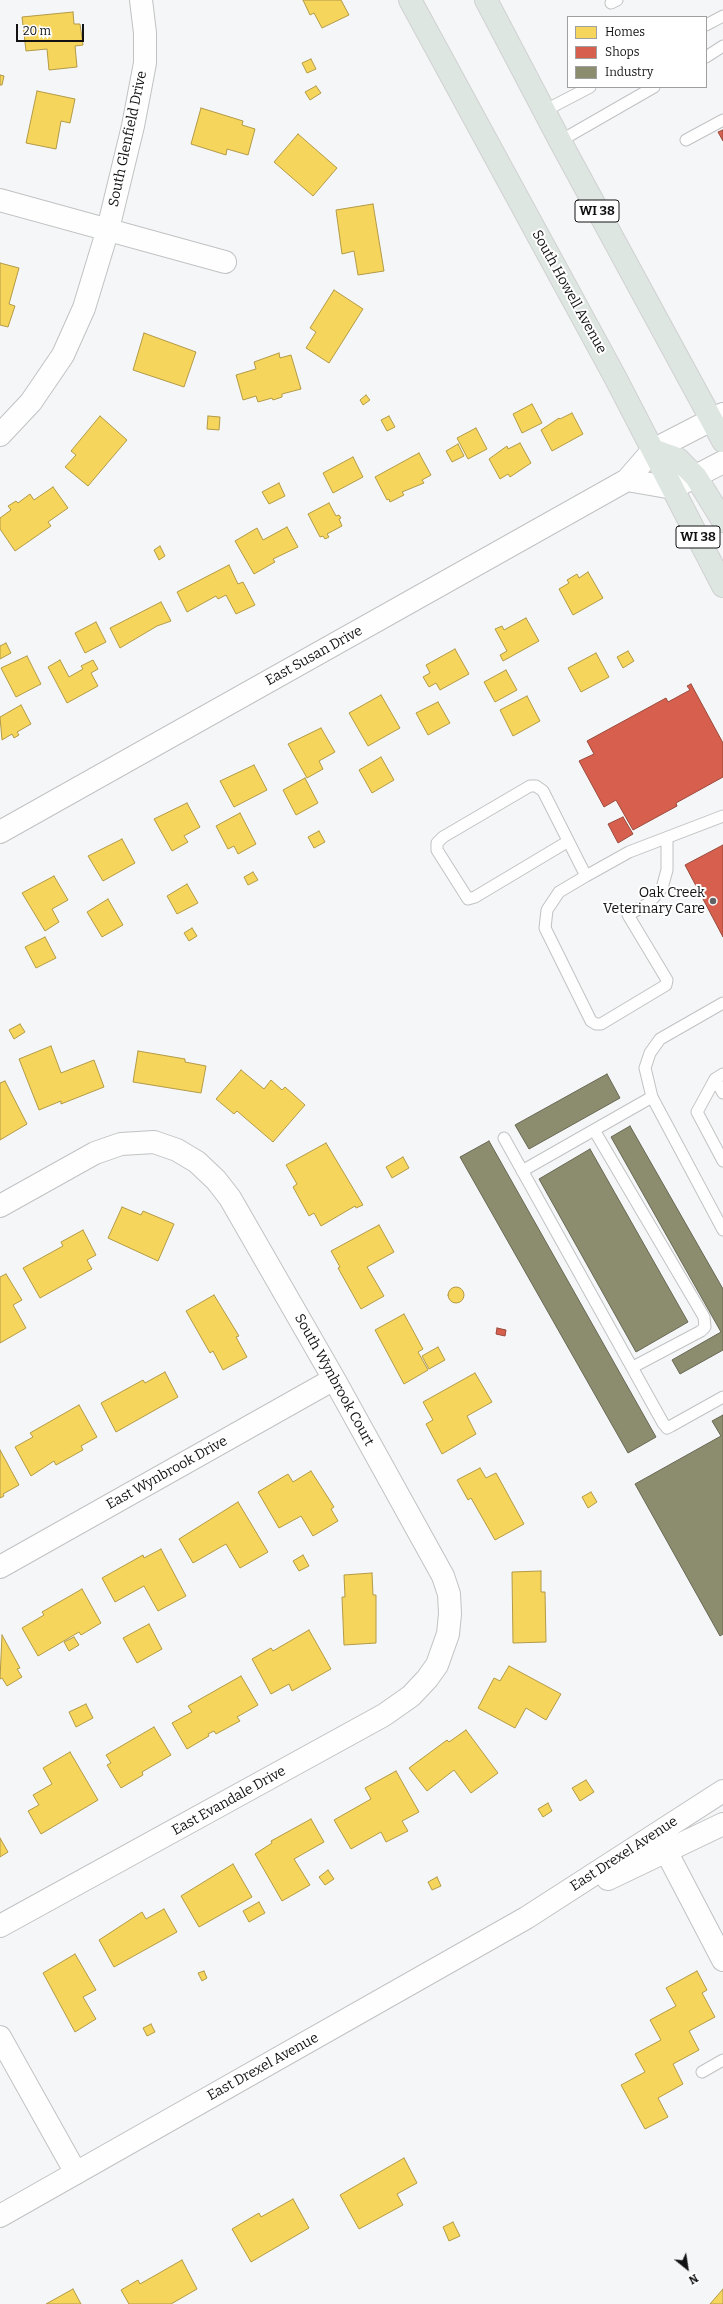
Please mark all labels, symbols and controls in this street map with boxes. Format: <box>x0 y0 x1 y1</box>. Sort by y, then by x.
scale bar <box>18 16 86 42</box>
legend <box>567 16 707 88</box>
text: 20 m <box>23 24 51 38</box>
text: Homes <box>605 25 645 39</box>
text: Shops <box>605 45 639 59</box>
text: Industry <box>605 65 653 79</box>
street label: South Glenfield Drive <box>105 69 151 209</box>
road number: WI 38 <box>575 200 619 222</box>
street label: South Howell Avenue <box>528 227 610 357</box>
road number: WI 38 <box>676 526 720 548</box>
street label: East Susan Drive <box>263 622 365 690</box>
place label: Oak Creek Veterinary Care <box>603 885 705 918</box>
marker: Oak Creek Veterinary Care <box>708 896 718 906</box>
street label: South Wynbrook Court <box>291 1311 377 1449</box>
street label: East Wynbrook Drive <box>104 1433 230 1513</box>
street label: East Evandale Drive <box>169 1763 289 1839</box>
street label: East Drexel Avenue <box>567 1813 681 1895</box>
street label: East Drexel Avenue <box>204 2029 322 2105</box>
north arrow <box>667 2248 707 2288</box>
text: N <box>686 2271 700 2287</box>

